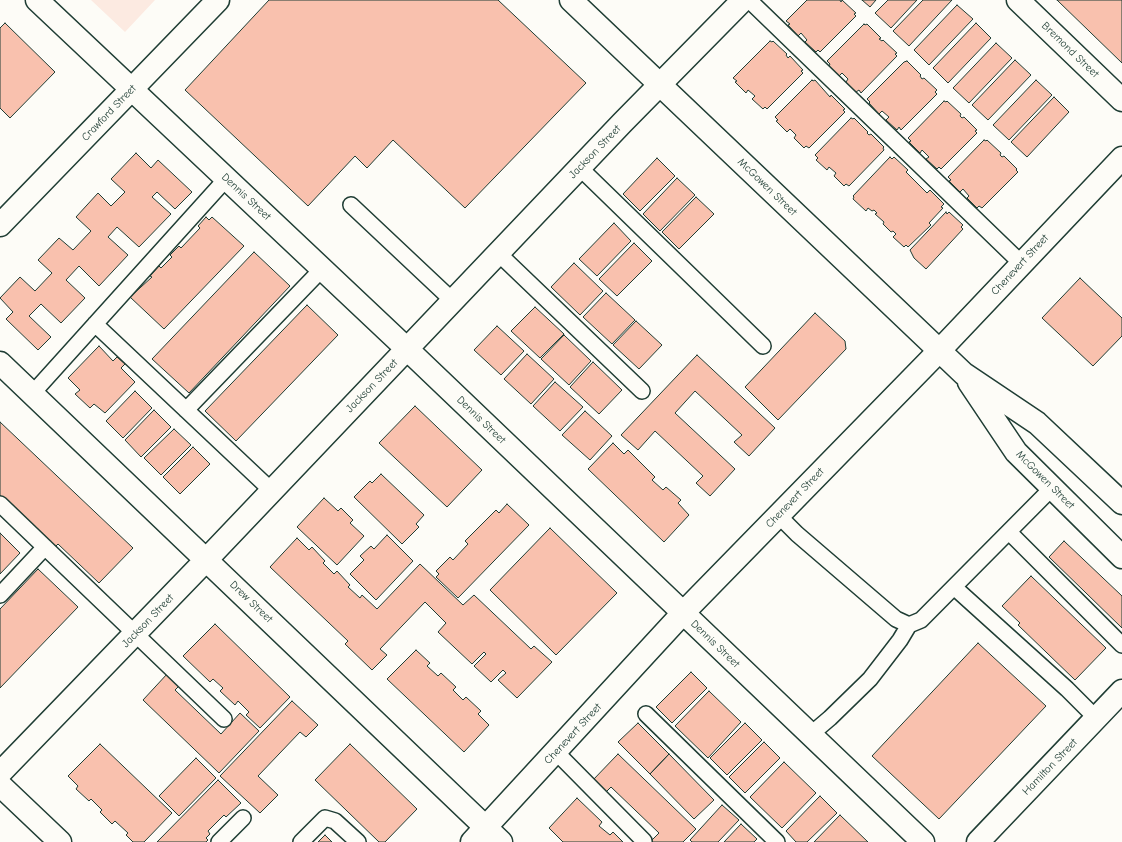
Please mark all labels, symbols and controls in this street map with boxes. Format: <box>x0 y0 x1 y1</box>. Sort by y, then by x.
street label: Bremond Street <box>1039 19 1101 81</box>
street label: Crawford Street <box>79 82 139 144</box>
street label: Jackson Street <box>566 123 624 181</box>
street label: McGowen Street <box>735 155 799 219</box>
street label: Dennis Street <box>219 171 273 223</box>
street label: Chenevert Street <box>988 232 1052 298</box>
street label: Jackson Street <box>343 357 401 415</box>
street label: Dennis Street <box>454 393 508 447</box>
street label: McGowen Street <box>1013 448 1077 512</box>
street label: Chenevert Street <box>763 465 827 531</box>
street label: Drew Street <box>227 578 275 626</box>
street label: Jackson Street <box>119 592 177 650</box>
street label: Dennis Street <box>688 617 742 671</box>
street label: Chenevert Street <box>541 701 605 767</box>
street label: Hamilton Street <box>1020 736 1080 798</box>

